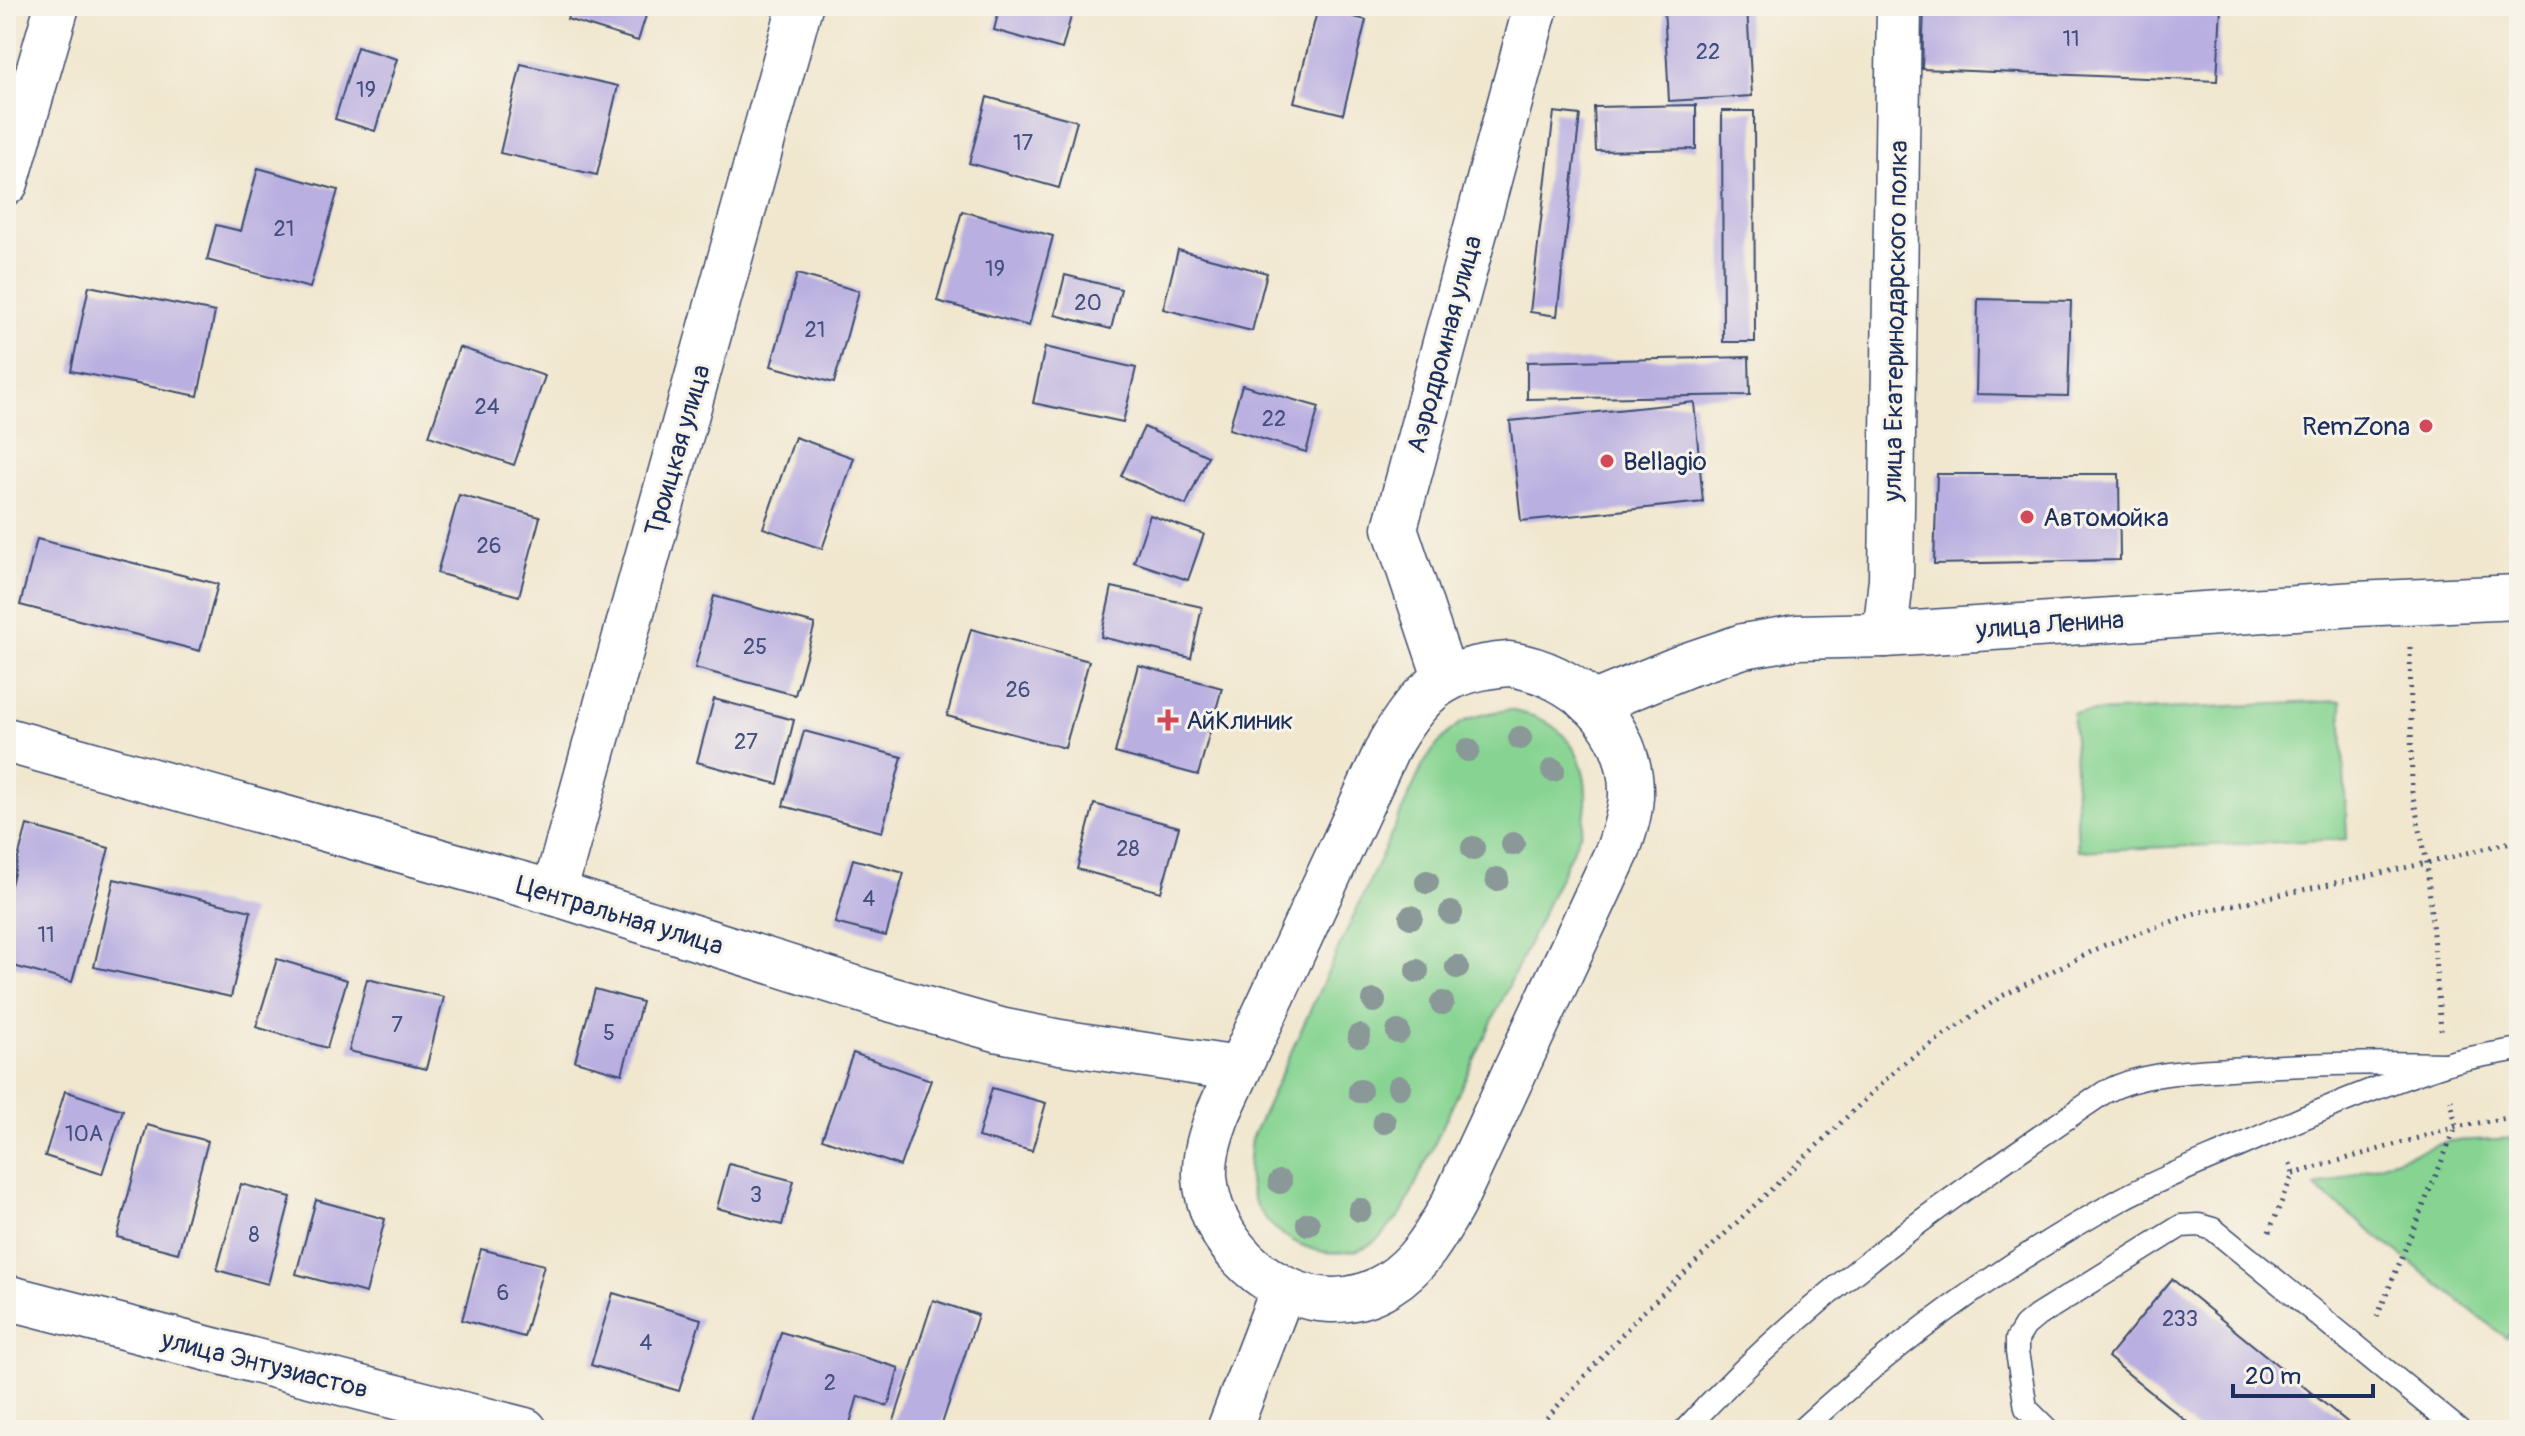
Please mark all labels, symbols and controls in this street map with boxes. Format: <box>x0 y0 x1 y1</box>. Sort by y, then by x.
house number: 11 <box>2062 25 2080 53</box>
house number: 22 <box>1696 38 1720 66</box>
house number: 19 <box>356 76 376 104</box>
house number: 17 <box>1013 129 1033 157</box>
street label: улица Екатеринодарского полка <box>1877 140 1915 503</box>
house number: 21 <box>274 215 294 243</box>
street label: Аэродромная улица <box>1401 232 1489 456</box>
house number: 19 <box>985 255 1005 283</box>
house number: 20 <box>1074 289 1102 317</box>
house number: 21 <box>805 316 825 344</box>
street label: Троицкая улица <box>638 361 718 540</box>
house number: 24 <box>474 393 500 421</box>
house number: 22 <box>1262 405 1286 433</box>
place label: RemZona <box>2302 411 2410 443</box>
marker: RemZona <box>2417 417 2435 435</box>
place label: Bellagio <box>1623 446 1707 478</box>
marker: Bellagio <box>1598 452 1616 470</box>
place label: Автомойка <box>2043 502 2169 534</box>
marker: Автомойка <box>2018 508 2036 526</box>
house number: 26 <box>476 532 502 560</box>
street label: улица Ленина <box>1974 604 2125 646</box>
house number: 25 <box>743 633 767 661</box>
house number: 26 <box>1005 676 1031 704</box>
place label: АйКлиник <box>1186 705 1294 737</box>
marker: АйКлиник <box>1157 709 1179 731</box>
house number: 27 <box>734 728 758 756</box>
house number: 28 <box>1116 835 1140 863</box>
street label: Центральная улица <box>512 869 727 963</box>
house number: 4 <box>863 885 876 913</box>
house number: 11 <box>37 921 55 949</box>
house number: 7 <box>391 1011 403 1039</box>
house number: 5 <box>603 1019 615 1047</box>
house number: 10А <box>65 1120 103 1148</box>
house number: 3 <box>750 1181 762 1209</box>
house number: 8 <box>248 1221 260 1249</box>
house number: 6 <box>497 1279 509 1307</box>
house number: 233 <box>2162 1305 2198 1333</box>
street label: улица Энтузиастов <box>157 1324 371 1406</box>
house number: 4 <box>640 1329 653 1357</box>
scale bar <box>2233 1348 2373 1398</box>
text: 20 m <box>2245 1362 2301 1391</box>
house number: 2 <box>824 1369 836 1397</box>

